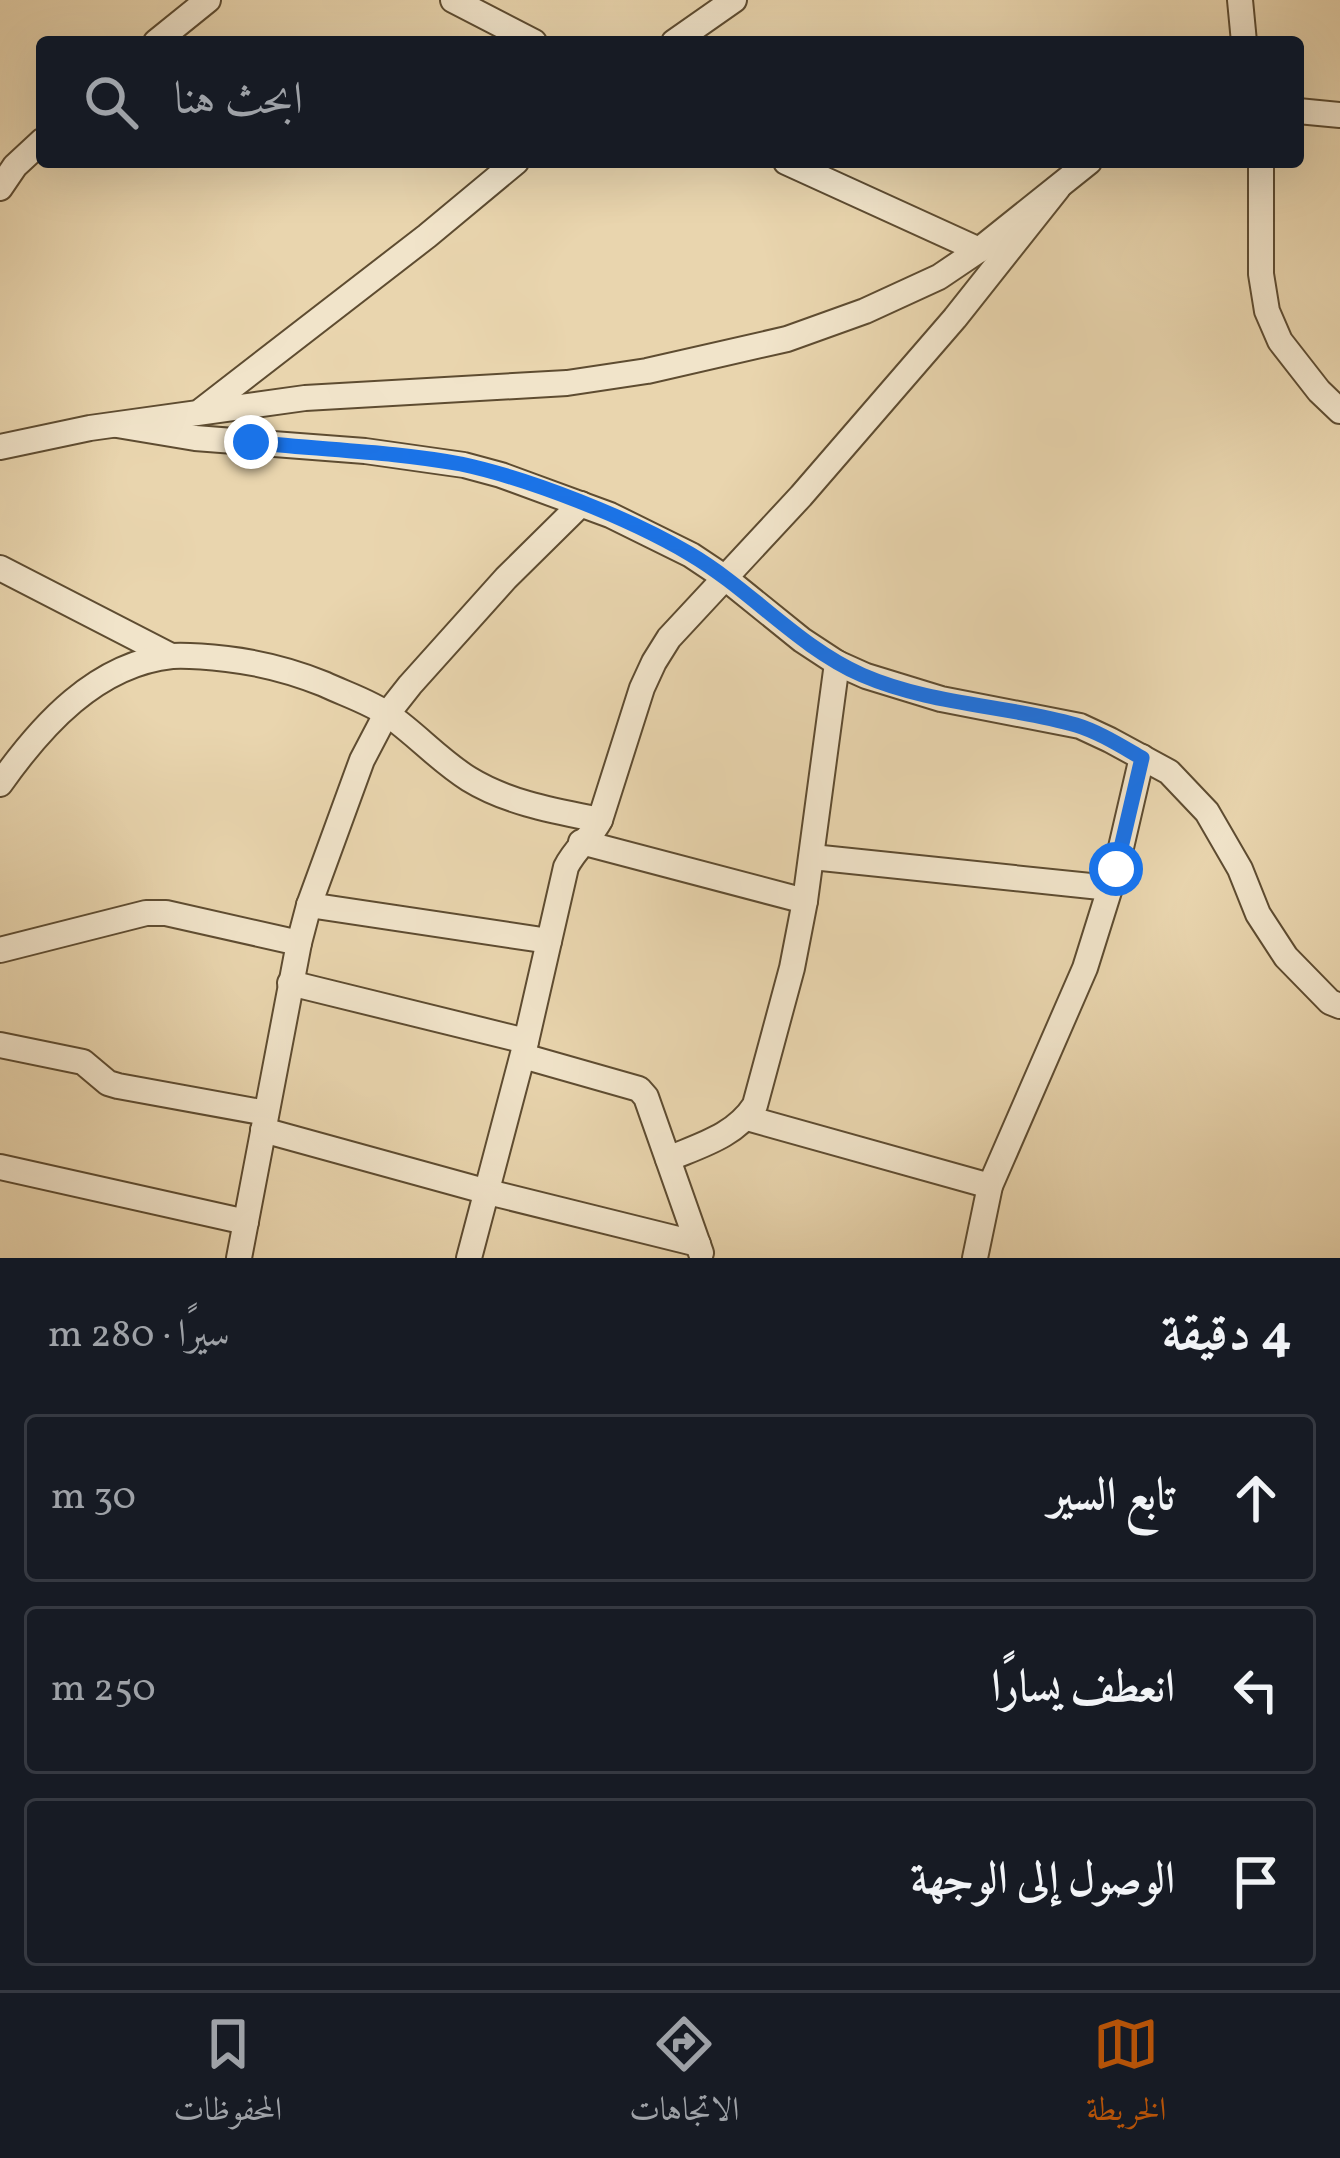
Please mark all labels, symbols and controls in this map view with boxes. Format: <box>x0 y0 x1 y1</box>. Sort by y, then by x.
search box <box>36 36 1304 168</box>
icon: search <box>78 69 144 135</box>
text: ابحث هنا <box>174 70 303 133</box>
route end <box>224 415 278 469</box>
route start <box>1089 842 1143 896</box>
text: 4 دقيقة <box>1162 1300 1292 1371</box>
text: سيرًا · 280 m <box>48 1309 230 1363</box>
icon: ahead <box>1223 1465 1289 1531</box>
text: تابع السير <box>1049 1466 1175 1529</box>
text: 30 m <box>51 1471 136 1525</box>
icon: left <box>1223 1657 1289 1723</box>
text: انعطف يسارًا <box>991 1658 1175 1721</box>
text: 250 m <box>51 1663 156 1717</box>
icon: arrive <box>1223 1849 1289 1915</box>
text: الوصول إلى الوجهة <box>910 1850 1175 1913</box>
tab: المحفوظات <box>173 2011 282 2141</box>
tab: الاتجاهات <box>629 2011 739 2141</box>
tab: الخريطة <box>1086 2011 1167 2141</box>

